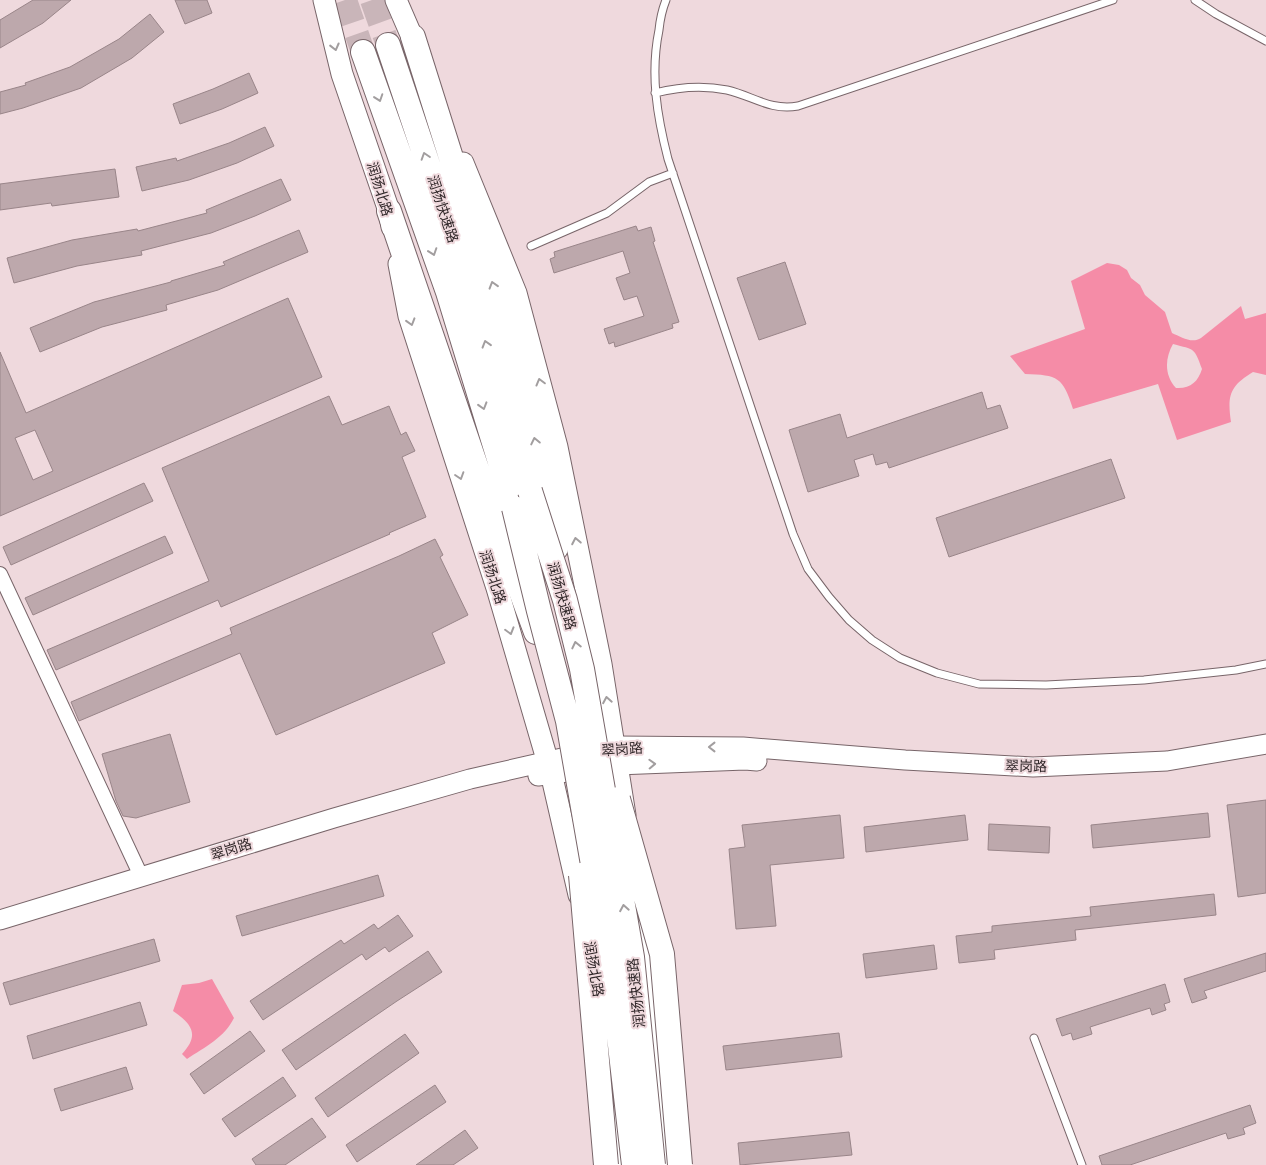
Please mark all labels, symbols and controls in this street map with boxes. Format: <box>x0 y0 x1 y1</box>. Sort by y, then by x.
one-way arrow <box>330 43 340 51</box>
one-way arrow <box>374 94 384 102</box>
one-way arrow <box>421 152 431 161</box>
street label: 润扬北路 <box>363 159 399 218</box>
street label: 润扬快速路 <box>424 172 464 245</box>
one-way arrow <box>428 247 438 255</box>
one-way arrow <box>488 281 498 289</box>
one-way arrow <box>405 317 415 325</box>
one-way arrow <box>481 340 491 349</box>
one-way arrow <box>535 378 546 387</box>
one-way arrow <box>477 402 487 410</box>
one-way arrow <box>530 437 541 446</box>
one-way arrow <box>454 472 464 480</box>
one-way arrow <box>571 536 582 545</box>
street label: 润扬北路 <box>476 547 512 606</box>
street label: 润扬快速路 <box>544 559 582 632</box>
one-way arrow <box>504 626 514 635</box>
one-way arrow <box>571 640 582 649</box>
one-way arrow <box>602 696 612 705</box>
street label: 翠岗路 <box>600 737 644 759</box>
one-way arrow <box>708 742 716 752</box>
street label: 翠岗路 <box>1005 755 1047 775</box>
one-way arrow <box>648 758 656 769</box>
street label: 翠岗路 <box>208 832 254 864</box>
one-way arrow <box>619 904 629 912</box>
street label: 润扬北路 <box>580 940 610 998</box>
street label: 润扬快速路 <box>621 957 649 1029</box>

